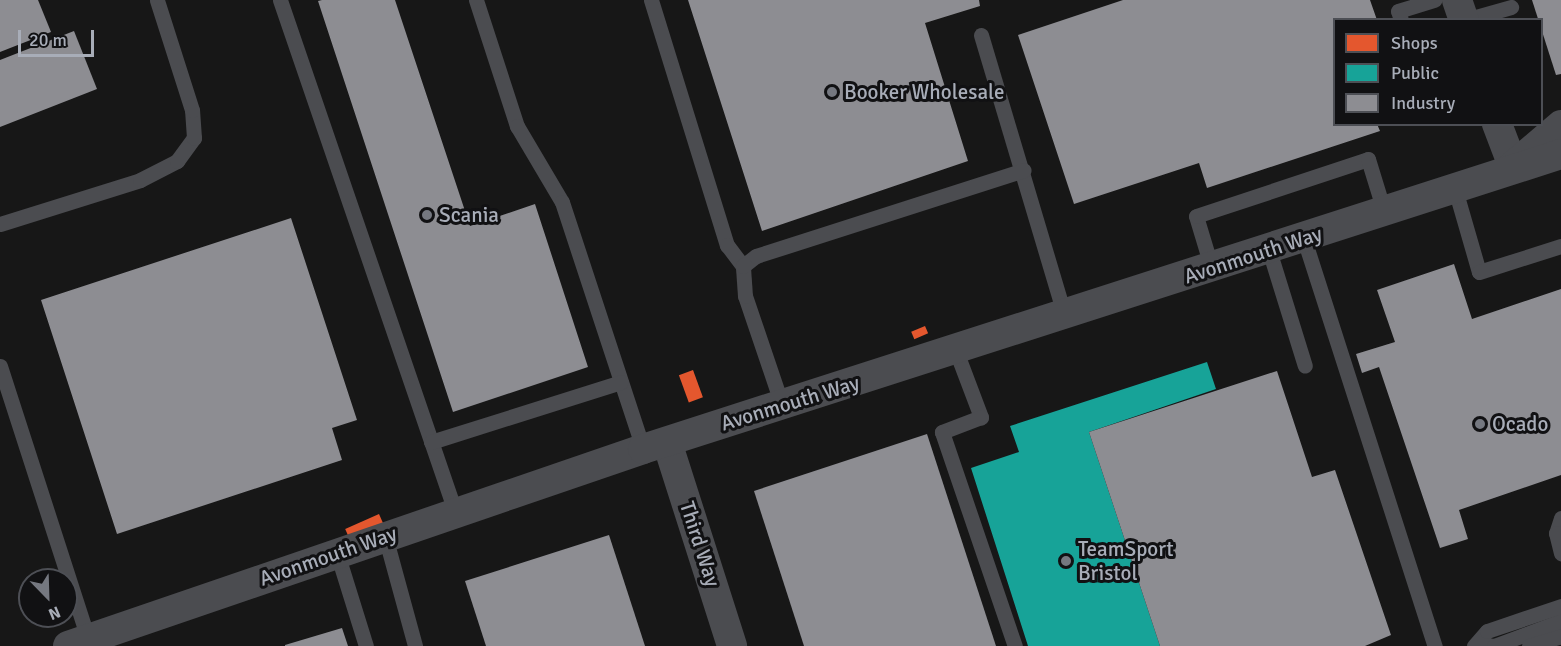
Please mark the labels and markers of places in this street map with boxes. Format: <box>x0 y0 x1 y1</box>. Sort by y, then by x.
place label: Booker Wholesale <box>844 79 1004 105</box>
marker: Booker Wholesale <box>825 85 839 99</box>
place label: Scania <box>439 202 499 228</box>
marker: Scania <box>420 208 434 222</box>
place label: Ocado <box>1492 411 1548 437</box>
marker: Ocado <box>1473 417 1487 431</box>
place label: TeamSport Bristol <box>1078 536 1174 586</box>
marker: TeamSport Bristol <box>1059 554 1073 568</box>

